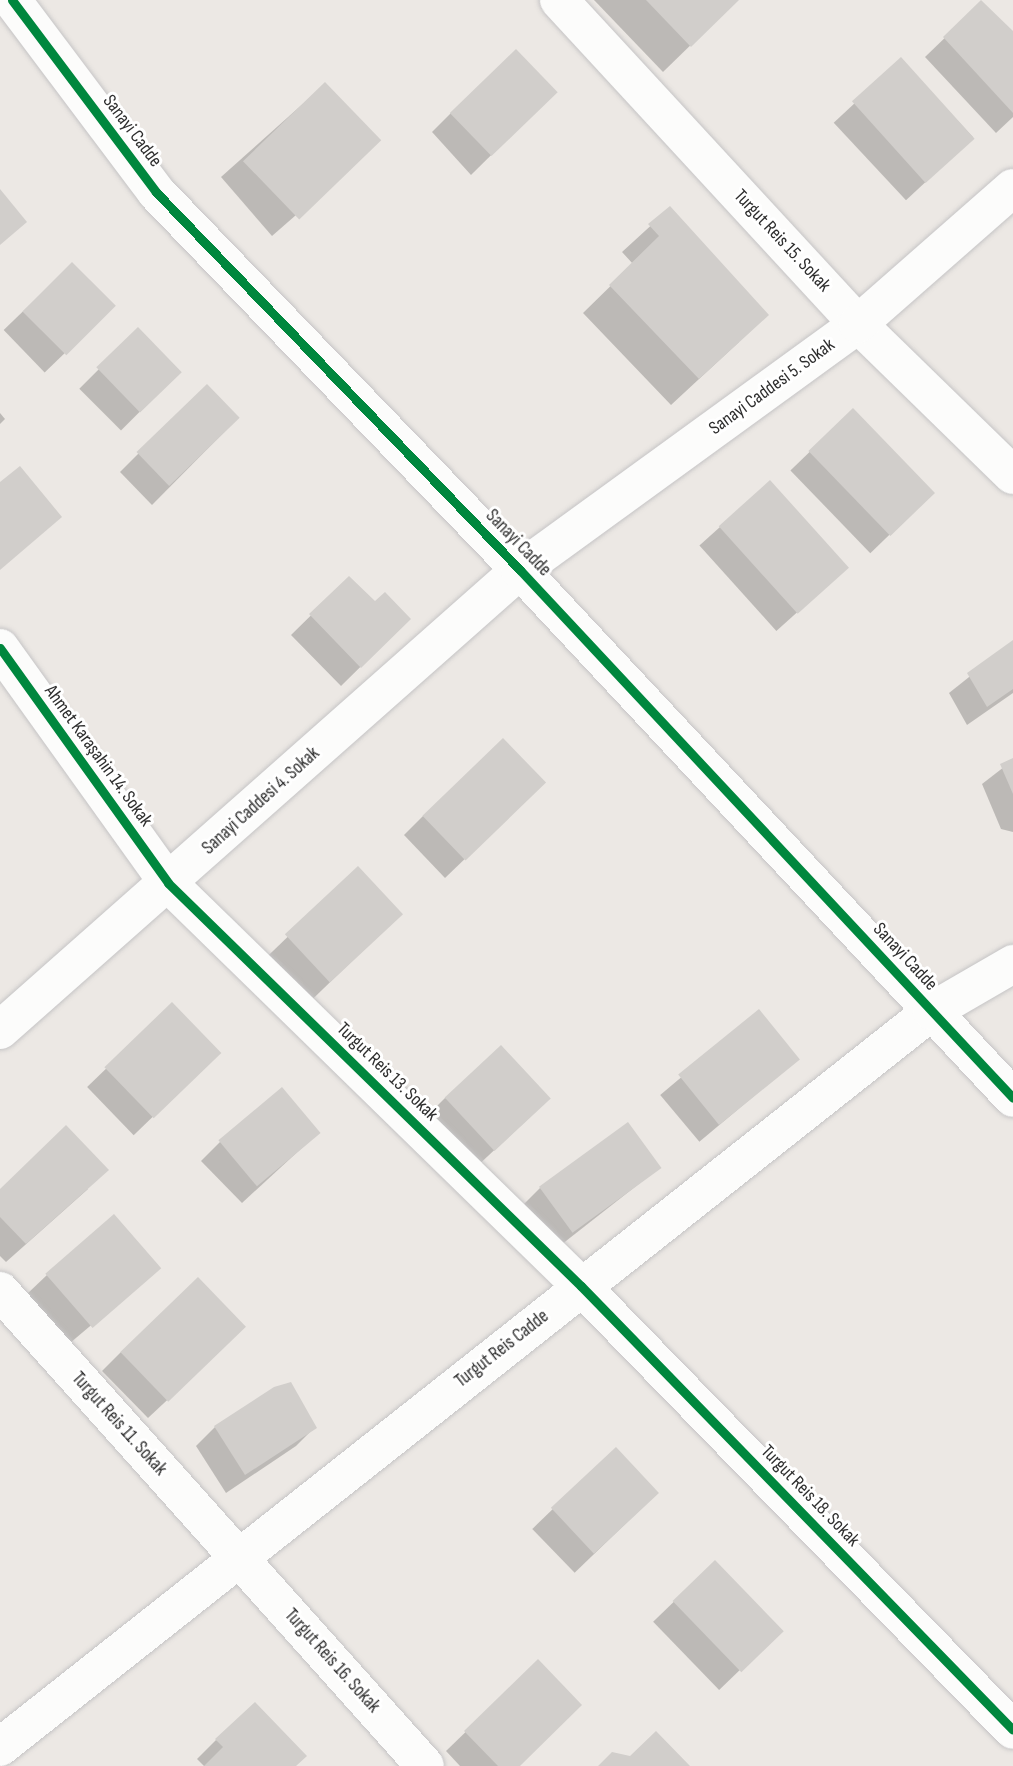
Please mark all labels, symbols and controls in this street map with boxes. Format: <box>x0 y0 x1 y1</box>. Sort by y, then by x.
street label: Sanayi Cadde <box>98 90 166 172</box>
street label: Turgut Reis 15. Sokak <box>729 185 835 297</box>
street label: Sanayi Caddesi 5. Sokak <box>705 334 839 440</box>
street label: Sanayi Cadde <box>481 505 555 581</box>
street label: Ahmet Karaşahin 14. Sokak <box>39 681 157 831</box>
street label: Sanayi Caddesi 4. Sokak <box>198 742 324 860</box>
street label: Sanayi Cadde <box>868 918 942 996</box>
street label: Turgut Reis 13. Sokak <box>332 1018 442 1126</box>
street label: Turgut Reis Cadde <box>451 1305 553 1393</box>
street label: Turgut Reis 11. Sokak <box>67 1368 171 1480</box>
street label: Turgut Reis 18. Sokak <box>756 1440 864 1552</box>
street label: Turgut Reis 16. Sokak <box>279 1604 385 1718</box>

